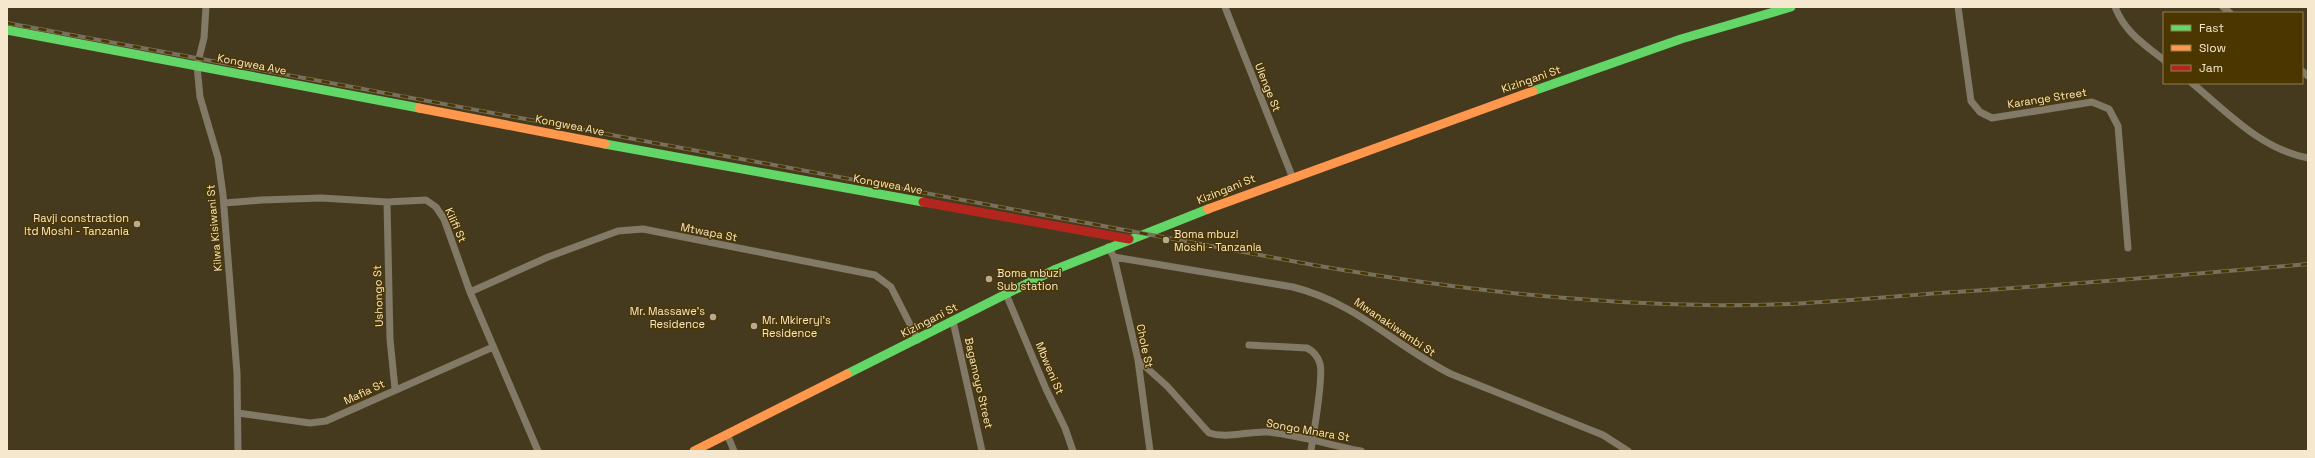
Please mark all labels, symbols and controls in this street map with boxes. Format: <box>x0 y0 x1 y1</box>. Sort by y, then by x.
legend <box>2163 12 2303 84</box>
text: Fast <box>2199 20 2224 36</box>
text: Slow <box>2199 40 2226 56</box>
street label: Kongwea Ave <box>216 50 288 78</box>
text: Jam <box>2199 60 2223 76</box>
street label: Ulenge St <box>1252 61 1284 113</box>
street label: Kizingani St <box>1499 62 1563 96</box>
street label: Karange Street <box>2006 85 2088 111</box>
street label: Kongwea Ave <box>534 111 606 139</box>
street label: Kongwea Ave <box>852 171 924 197</box>
street label: Kizingani St <box>1195 171 1257 207</box>
street label: Kilwa Kisiwani St <box>203 184 225 272</box>
street label: Kilifi St <box>442 205 470 245</box>
place label: Ravji constraction ltd Moshi - Tanzania <box>24 211 130 238</box>
marker: Ravji constraction ltd Moshi - Tanzania <box>132 219 142 229</box>
street label: Mtwapa St <box>679 220 739 244</box>
place label: Boma mbuzi Moshi - Tanzania <box>1174 227 1262 254</box>
marker: Boma mbuzi Moshi - Tanzania <box>1161 235 1171 245</box>
street label: Ushongo St <box>370 265 386 327</box>
place label: Boma mbuzi Sub station <box>997 266 1062 293</box>
marker: Boma mbuzi Sub station <box>984 274 994 284</box>
street label: Mwanakiwambi St <box>1352 295 1438 359</box>
street label: Kizingani St <box>898 300 960 340</box>
place label: Mr. Massawe's Residence <box>630 304 705 331</box>
marker: Mr. Massawe's Residence <box>708 312 718 322</box>
place label: Mr. Mkireryi's Residence <box>762 313 831 340</box>
marker: Mr. Mkireryi's Residence <box>749 321 759 331</box>
street label: Chole St <box>1134 323 1156 369</box>
street label: Bagamoyo Street <box>962 336 996 430</box>
street label: Mbweni St <box>1033 340 1067 396</box>
street label: Mafia St <box>341 376 387 408</box>
street label: Songo Mnara St <box>1265 416 1351 444</box>

